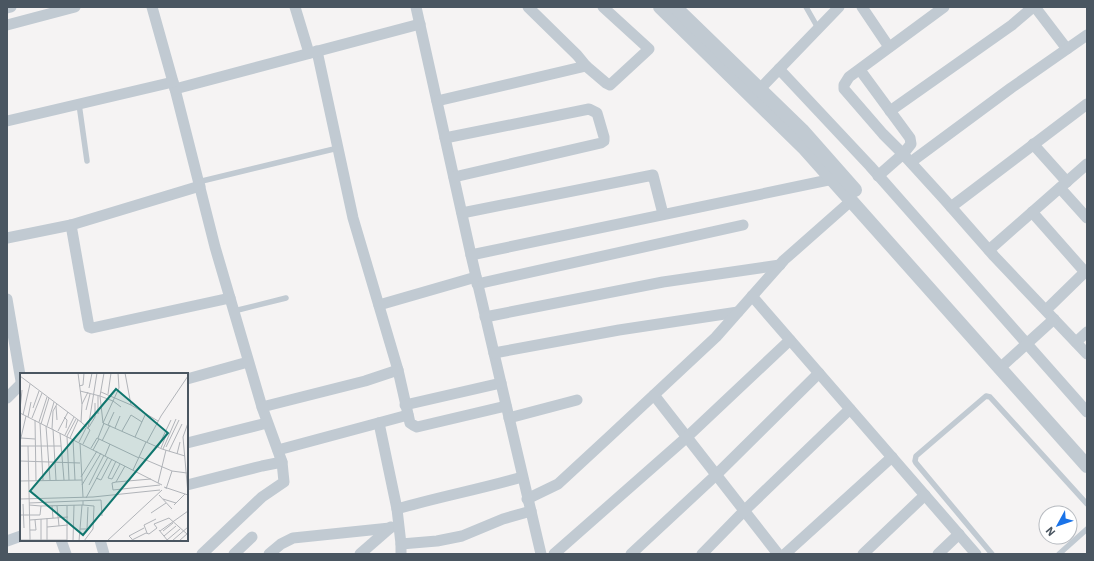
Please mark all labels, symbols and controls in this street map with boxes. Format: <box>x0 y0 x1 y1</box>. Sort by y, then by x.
inset map <box>20 373 188 541</box>
north arrow <box>1038 505 1078 545</box>
text: N <box>1042 524 1058 539</box>

